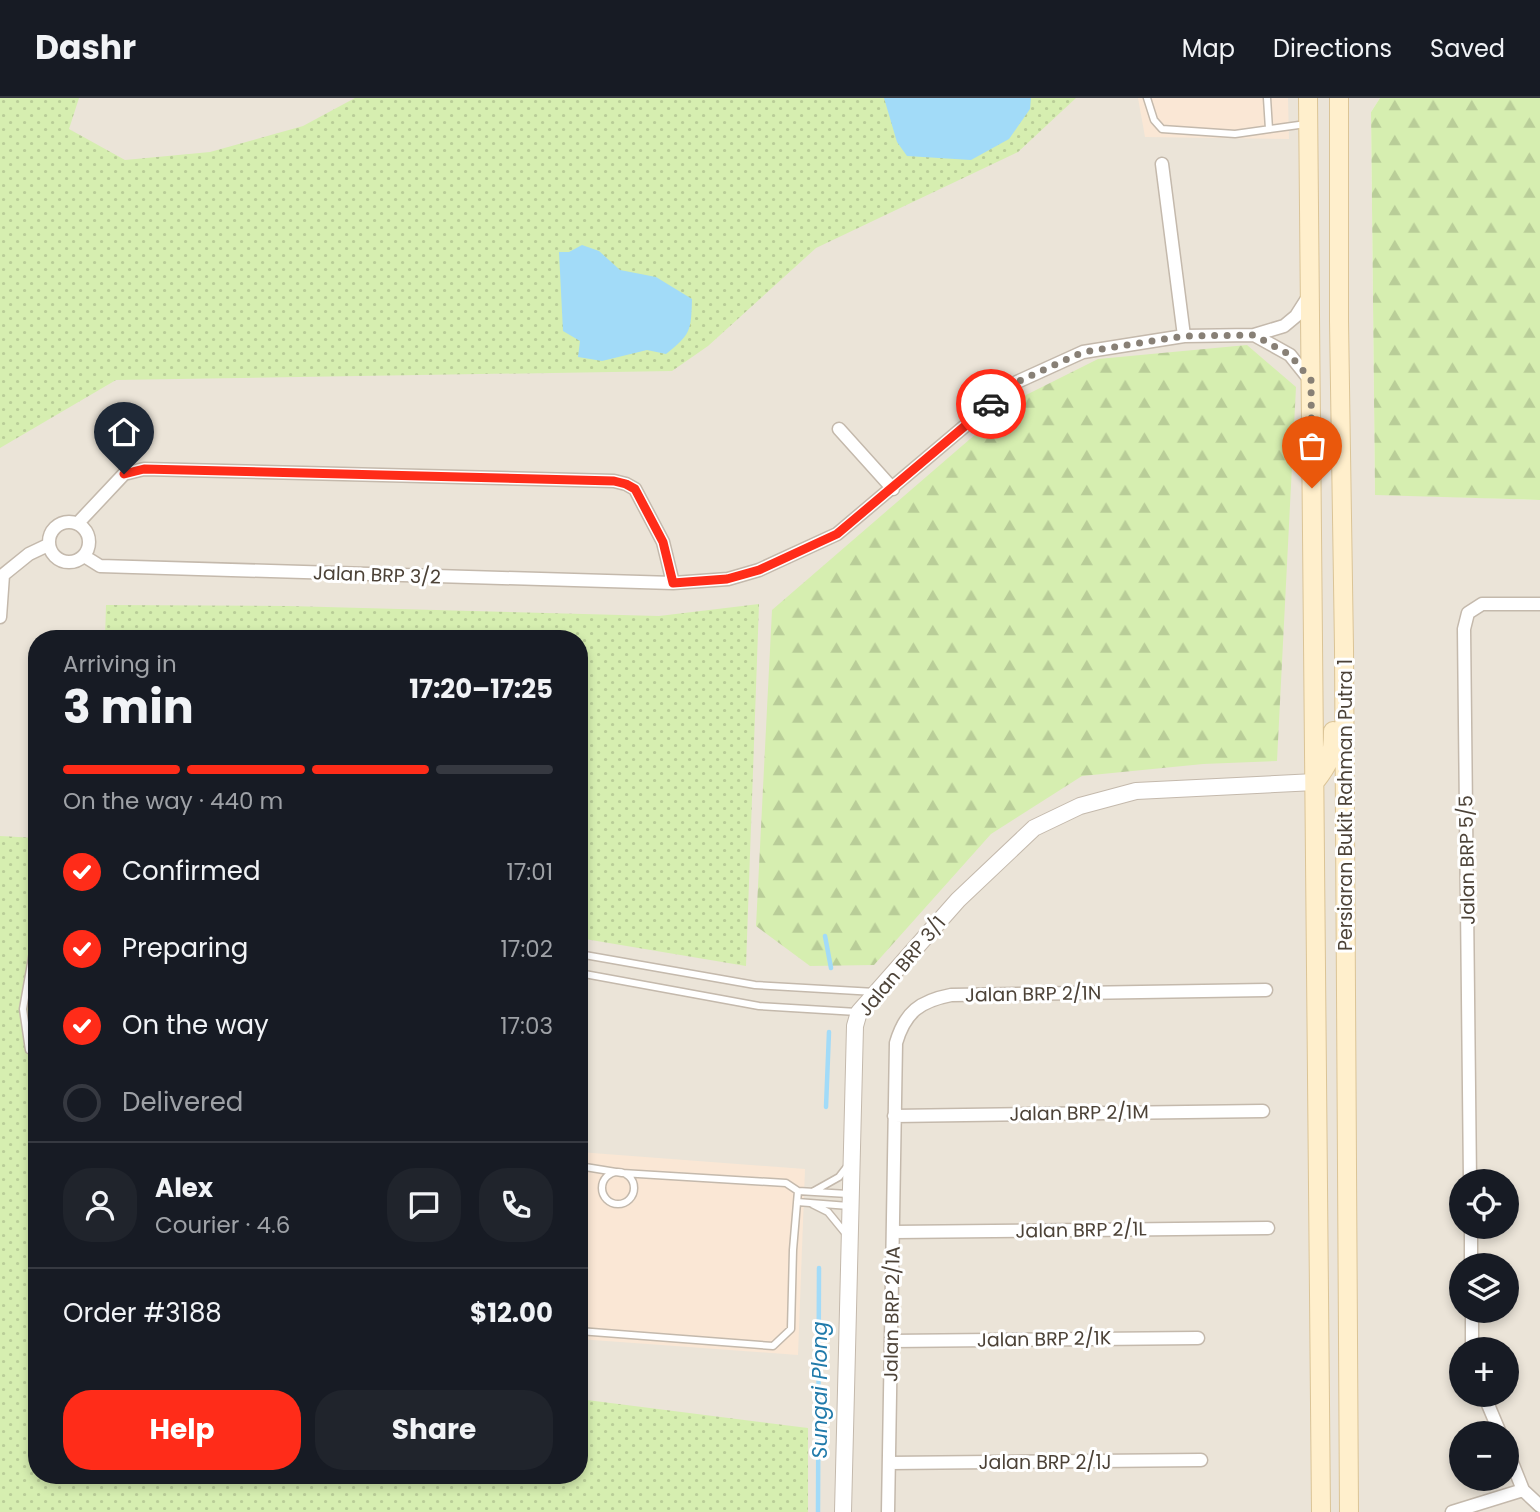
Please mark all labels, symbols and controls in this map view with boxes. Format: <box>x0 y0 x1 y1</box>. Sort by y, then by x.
text: Dashr <box>35 24 136 71</box>
text: Map <box>1182 32 1235 65</box>
text: Directions <box>1273 32 1392 65</box>
text: Saved <box>1430 32 1505 65</box>
courier <box>956 369 1026 439</box>
icon: car <box>972 385 1010 423</box>
pin <box>94 402 154 474</box>
icon: home <box>105 413 143 451</box>
pin <box>1282 416 1342 488</box>
icon: bag <box>1293 427 1331 465</box>
street label: Jalan BRP 3/2 <box>313 559 442 591</box>
text: Arriving in <box>63 648 177 680</box>
street label: Persiaran Bukit Rahman Putra 1 <box>1332 659 1359 951</box>
text: 17:20–17:25 <box>409 671 553 707</box>
text: 3 min <box>63 675 194 739</box>
text: On the way · 440 m <box>63 785 283 817</box>
street label: Jalan BRP 5/5 <box>1452 795 1482 925</box>
icon: check <box>63 853 101 891</box>
text: Confirmed <box>122 853 260 889</box>
text: 17:01 <box>506 856 553 888</box>
street label: Jalan BRP 3/1 <box>852 910 952 1022</box>
icon: check <box>63 930 101 968</box>
text: Preparing <box>122 930 248 966</box>
text: 17:02 <box>501 933 553 965</box>
street label: Jalan BRP 2/1N <box>965 979 1101 1009</box>
icon: check <box>63 1007 101 1045</box>
text: On the way <box>122 1007 269 1043</box>
text: 17:03 <box>500 1010 553 1042</box>
text: Delivered <box>122 1084 243 1120</box>
street label: Jalan BRP 2/1M <box>1009 1098 1149 1128</box>
button: person <box>63 1168 137 1242</box>
button: chat <box>387 1168 461 1242</box>
button: phone <box>479 1168 553 1242</box>
map controls <box>1449 1169 1519 1491</box>
button: locate <box>1449 1169 1519 1239</box>
text: Alex <box>155 1170 213 1206</box>
text: Courier · 4.6 <box>155 1209 290 1241</box>
street label: Jalan BRP 2/1L <box>1015 1215 1147 1245</box>
street label: Jalan BRP 2/1A <box>877 1246 907 1382</box>
button: layers <box>1449 1253 1519 1323</box>
text: Order #3188 <box>63 1295 222 1331</box>
text: $12.00 <box>470 1295 553 1331</box>
water label: Sungai Plong <box>805 1321 834 1459</box>
street label: Jalan BRP 2/1K <box>977 1324 1111 1354</box>
button: + <box>1449 1337 1519 1407</box>
button: Help <box>63 1390 301 1470</box>
button: Share <box>315 1390 553 1470</box>
button: − <box>1449 1421 1519 1491</box>
street label: Jalan BRP 2/1J <box>978 1449 1112 1476</box>

